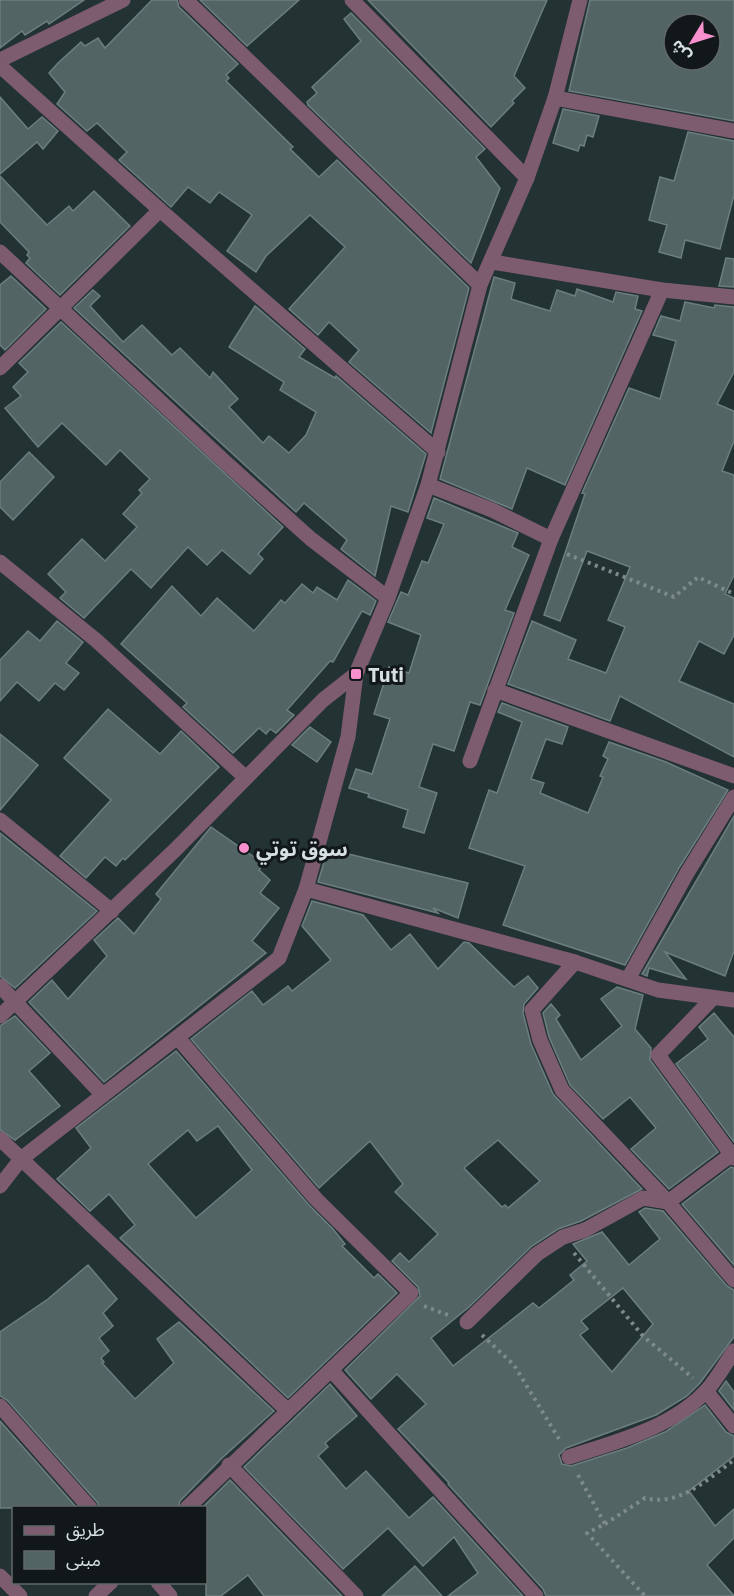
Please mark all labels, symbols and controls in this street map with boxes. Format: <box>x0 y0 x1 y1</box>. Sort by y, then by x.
north arrow <box>662 12 722 72</box>
text: ش <box>666 36 695 66</box>
place label: Tuti <box>368 661 404 688</box>
marker: Tuti <box>349 667 363 681</box>
place label: سوق توتي <box>256 835 348 865</box>
marker: سوق توتي <box>237 841 251 855</box>
legend <box>12 1506 207 1584</box>
text: طريق <box>66 1518 105 1541</box>
text: مبنى <box>66 1548 101 1571</box>

